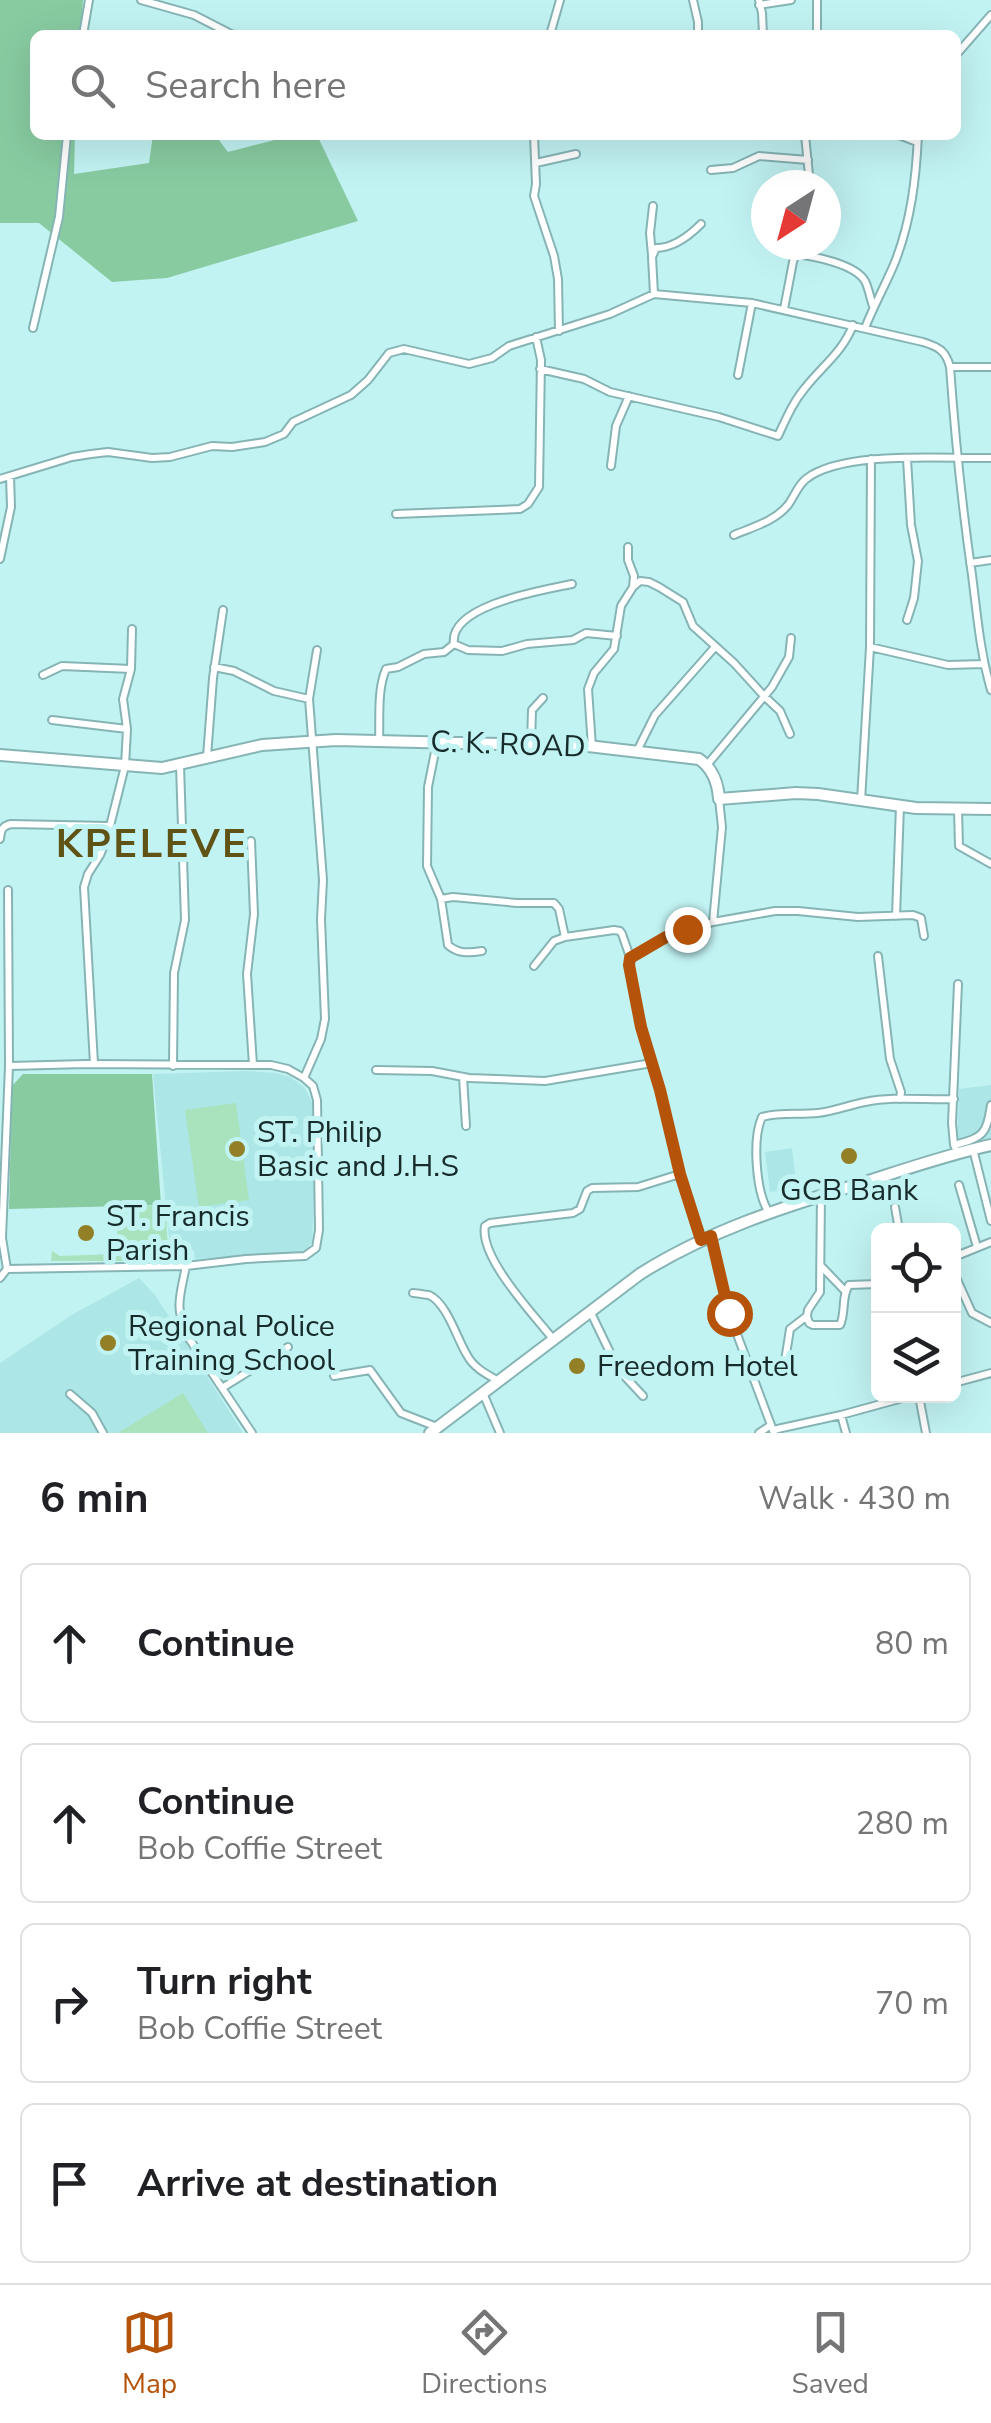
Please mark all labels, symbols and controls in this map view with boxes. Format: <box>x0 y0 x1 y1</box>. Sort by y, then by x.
search box <box>30 30 961 140</box>
icon: search <box>65 58 120 113</box>
text: Search here <box>145 60 346 111</box>
north arrow <box>751 170 841 260</box>
street label: C. K. ROAD <box>430 721 586 768</box>
district label: KPELEVE <box>56 817 248 871</box>
route end <box>665 907 711 953</box>
place label: ST. Philip Basic and J.H.S <box>257 1112 459 1187</box>
marker: ST. Philip Basic and J.H.S <box>226 1138 248 1160</box>
marker: GCB Bank <box>838 1145 860 1167</box>
place label: GCB Bank <box>780 1170 919 1211</box>
place label: ST. Francis Parish <box>106 1196 250 1271</box>
marker: ST. Francis Parish <box>75 1222 97 1244</box>
map controls <box>871 1223 961 1403</box>
button: locate <box>871 1223 961 1313</box>
route start <box>707 1291 753 1337</box>
place label: Regional Police Training School <box>128 1306 335 1381</box>
button: layers <box>871 1313 961 1403</box>
marker: Regional Police Training School <box>97 1332 119 1354</box>
place label: Freedom Hotel <box>597 1346 798 1387</box>
marker: Freedom Hotel <box>566 1355 588 1377</box>
text: 6 min <box>40 1470 149 1527</box>
text: Walk · 430 m <box>758 1477 951 1520</box>
icon: ahead <box>42 1616 97 1671</box>
text: Continue <box>137 1618 295 1669</box>
text: 80 m <box>875 1622 949 1665</box>
text: Continue <box>137 1776 295 1827</box>
icon: ahead <box>42 1796 97 1851</box>
text: 280 m <box>856 1802 949 1845</box>
text: Bob Coffie Street <box>137 1827 382 1870</box>
text: Turn right <box>137 1956 312 2007</box>
icon: right <box>42 1976 97 2031</box>
text: 70 m <box>875 1982 949 2025</box>
text: Bob Coffie Street <box>137 2007 382 2050</box>
icon: arrive <box>42 2156 97 2211</box>
text: Arrive at destination <box>137 2158 498 2209</box>
tab: Map <box>122 2305 177 2403</box>
tab: Directions <box>421 2305 547 2403</box>
tab: Saved <box>792 2305 869 2403</box>

